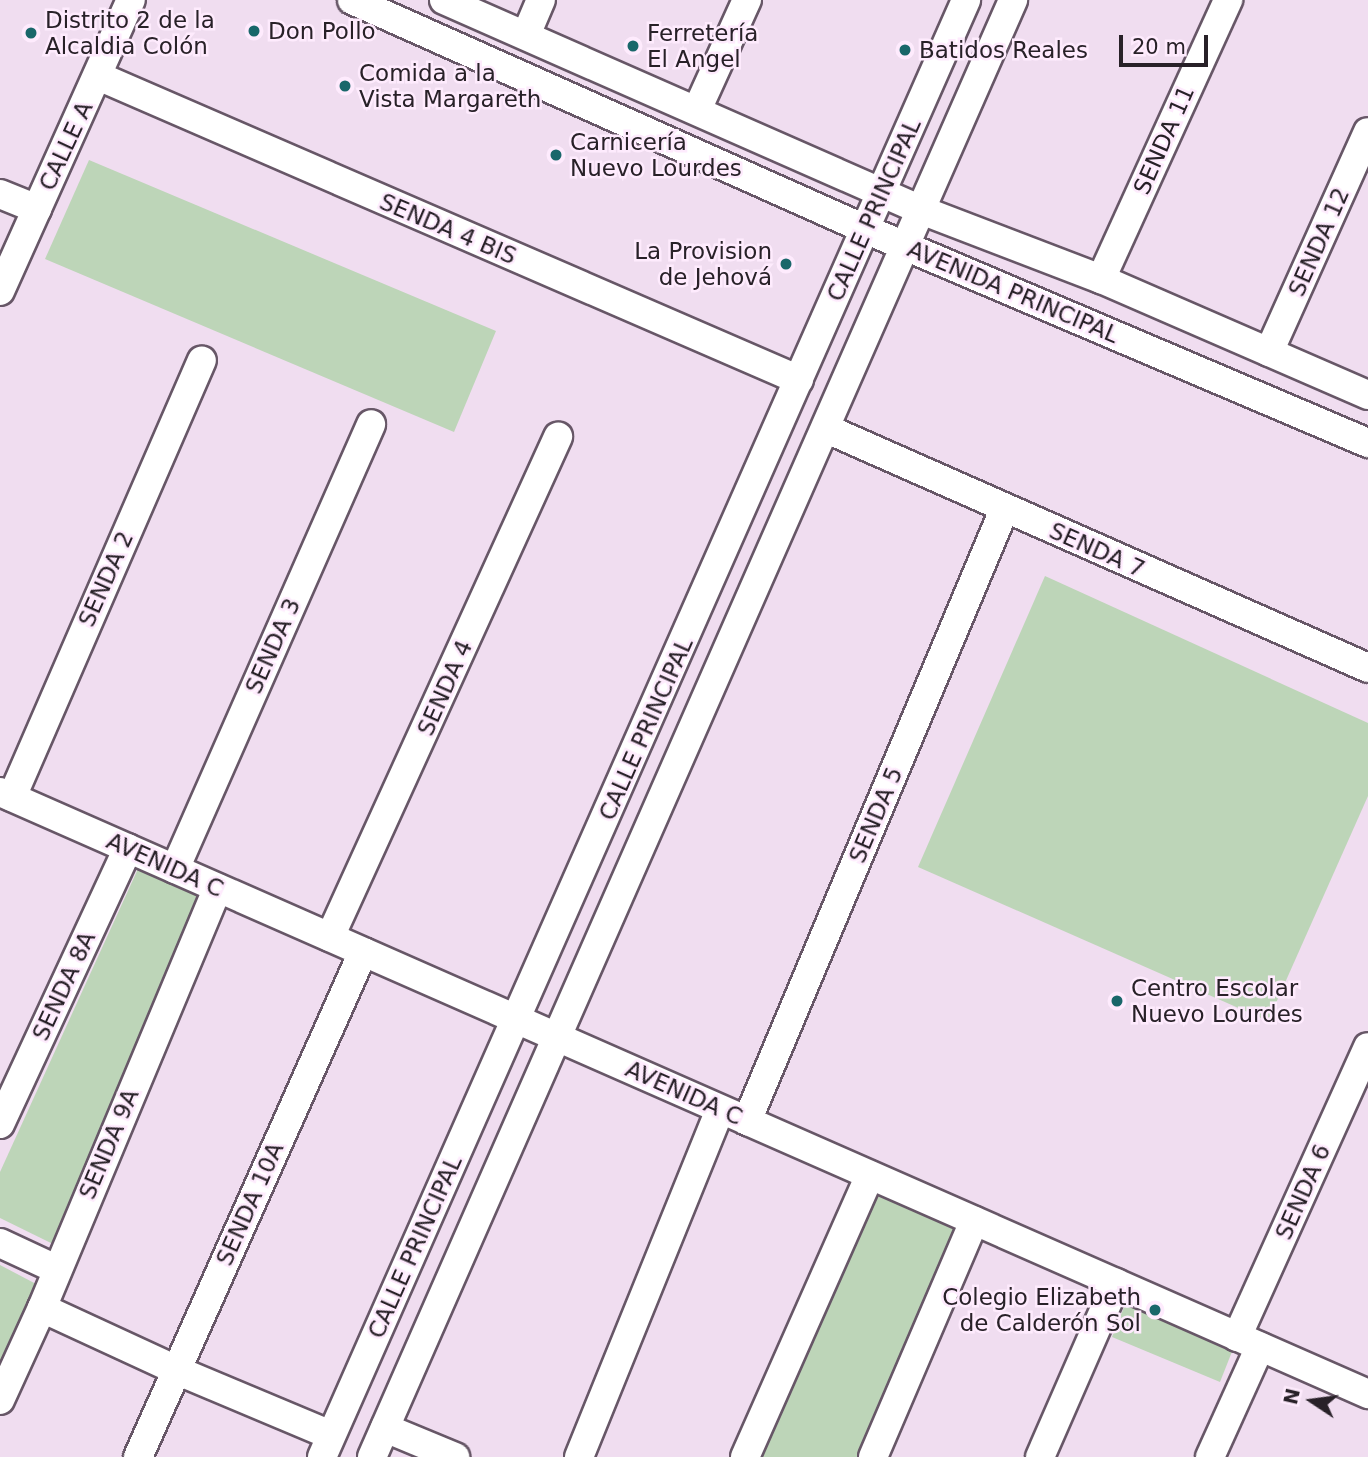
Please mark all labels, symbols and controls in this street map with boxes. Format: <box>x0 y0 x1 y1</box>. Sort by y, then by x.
place label: Distrito 2 de la Alcaldia Colón <box>45 6 215 60</box>
place label: Don Pollo <box>268 17 376 45</box>
place label: Ferretería El Angel <box>647 19 758 73</box>
scale bar <box>1123 21 1212 65</box>
marker: Don Pollo <box>246 23 262 39</box>
marker: Distrito 2 de la Alcaldia Colón <box>23 25 39 41</box>
text: 20 m <box>1132 35 1186 59</box>
place label: Batidos Reales <box>919 36 1088 64</box>
marker: Ferretería El Angel <box>625 38 641 54</box>
marker: Batidos Reales <box>897 42 913 58</box>
place label: Comida a la Vista Margareth <box>359 59 541 113</box>
marker: Comida a la Vista Margareth <box>337 78 353 94</box>
street label: SENDA 11 <box>1128 81 1200 199</box>
street label: CALLE A <box>33 97 99 195</box>
street label: CALLE PRINCIPAL <box>821 114 927 306</box>
place label: Carnicería Nuevo Lourdes <box>570 128 742 182</box>
marker: Carnicería Nuevo Lourdes <box>548 147 564 163</box>
street label: SENDA 12 <box>1283 183 1355 301</box>
street label: SENDA 4 BIS <box>376 188 520 270</box>
street label: AVENIDA PRINCIPAL <box>903 235 1123 349</box>
place label: La Provision de Jehová <box>634 237 772 291</box>
marker: La Provision de Jehová <box>778 256 794 272</box>
street label: SENDA 7 <box>1045 517 1149 583</box>
street label: SENDA 2 <box>73 527 139 631</box>
street label: SENDA 3 <box>240 594 306 698</box>
street label: CALLE PRINCIPAL <box>593 633 699 825</box>
street label: SENDA 4 <box>412 636 478 740</box>
street label: SENDA 5 <box>844 763 908 867</box>
street label: AVENIDA C <box>102 827 228 903</box>
street label: SENDA 8A <box>27 927 101 1045</box>
place label: Centro Escolar Nuevo Lourdes <box>1131 974 1303 1028</box>
marker: Centro Escolar Nuevo Lourdes <box>1109 993 1125 1009</box>
street label: AVENIDA C <box>621 1055 747 1131</box>
street label: SENDA 9A <box>73 1085 145 1203</box>
street label: SENDA 10A <box>211 1138 289 1270</box>
street label: SENDA 6 <box>1270 1140 1336 1244</box>
street label: CALLE PRINCIPAL <box>362 1151 468 1343</box>
place label: Colegio Elizabeth de Calderón Sol <box>942 1283 1141 1337</box>
marker: Colegio Elizabeth de Calderón Sol <box>1147 1302 1163 1318</box>
north arrow <box>1277 1366 1347 1436</box>
text: N <box>1279 1386 1304 1406</box>

